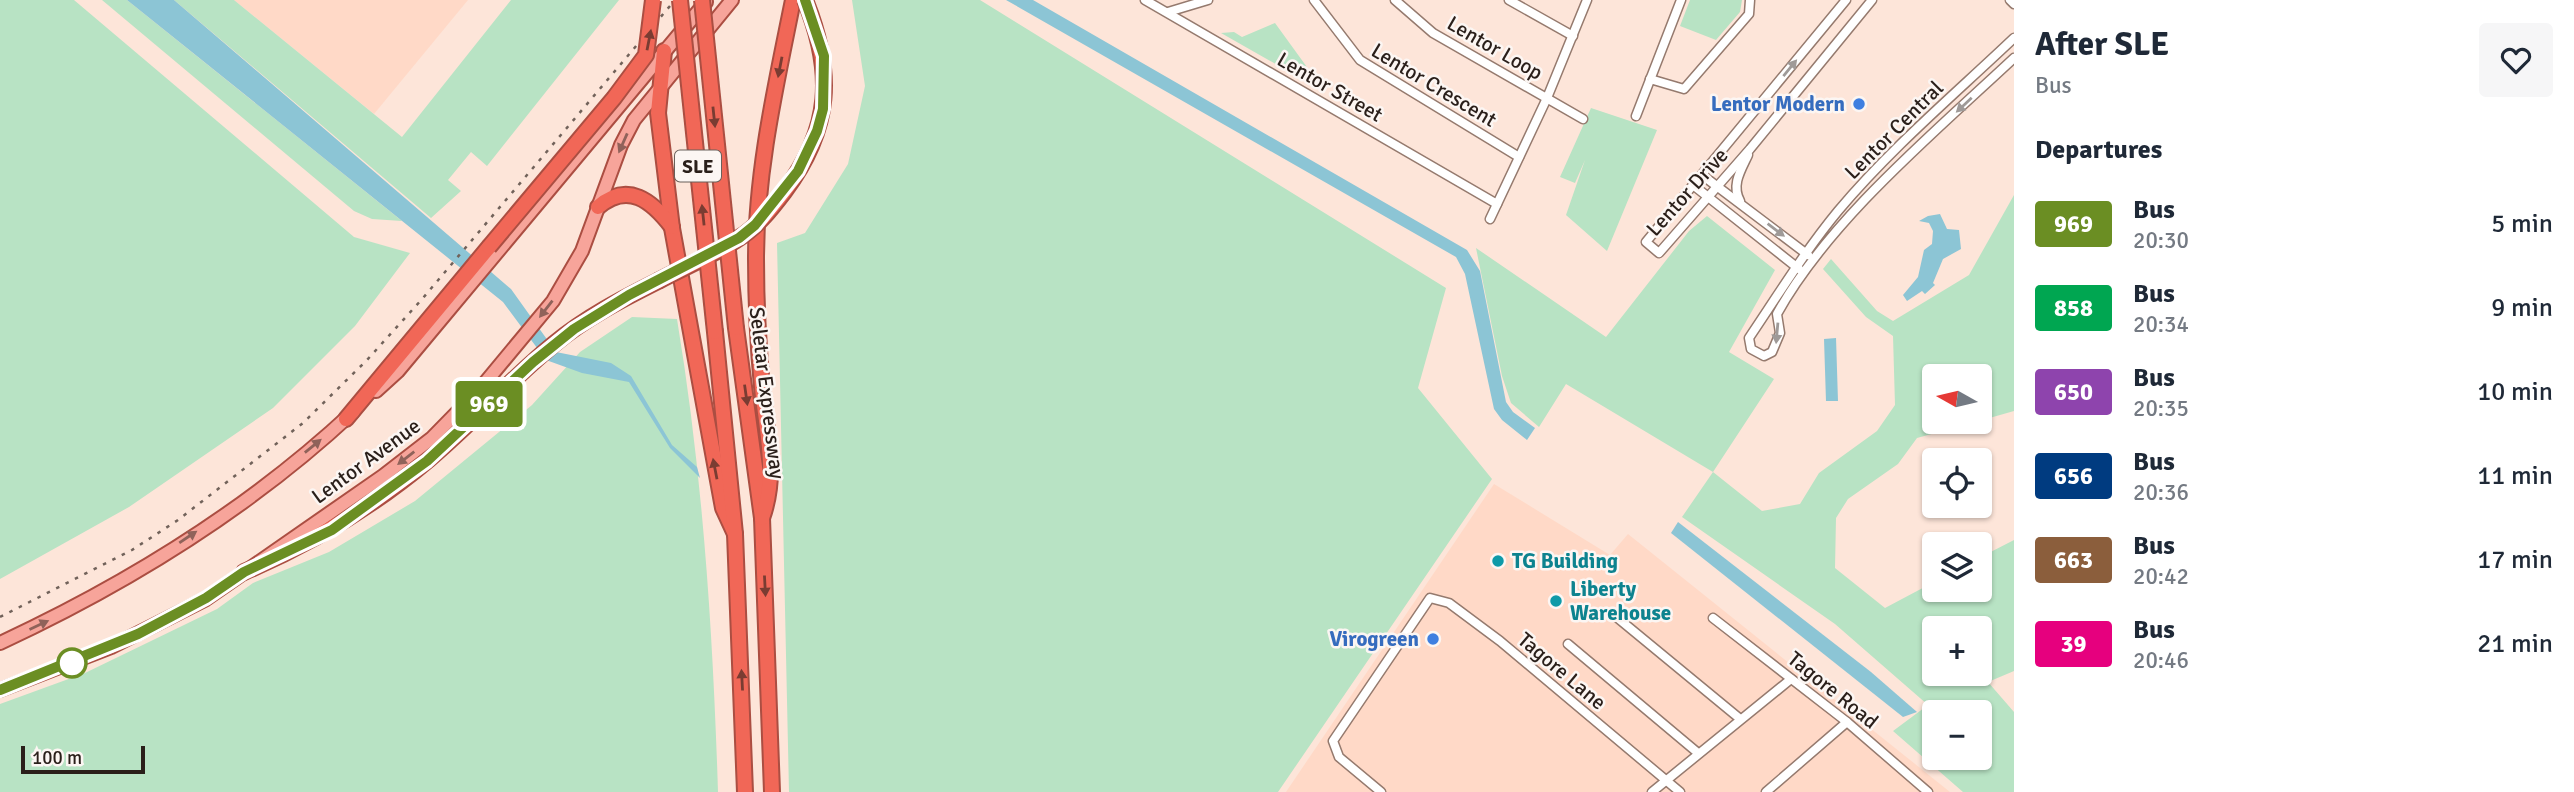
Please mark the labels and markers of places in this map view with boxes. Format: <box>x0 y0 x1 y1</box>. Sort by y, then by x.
place label: Lentor Modern <box>1711 91 1845 117</box>
marker: Lentor Modern <box>1851 96 1867 112</box>
place label: TG Building <box>1512 548 1618 574</box>
marker: TG Building <box>1490 553 1506 569</box>
place label: Liberty Warehouse <box>1570 576 1671 626</box>
marker: Liberty Warehouse <box>1548 593 1564 609</box>
place label: Virogreen <box>1329 626 1419 652</box>
marker: Virogreen <box>1425 631 1441 647</box>
unlabelled marker <box>57 648 87 678</box>

